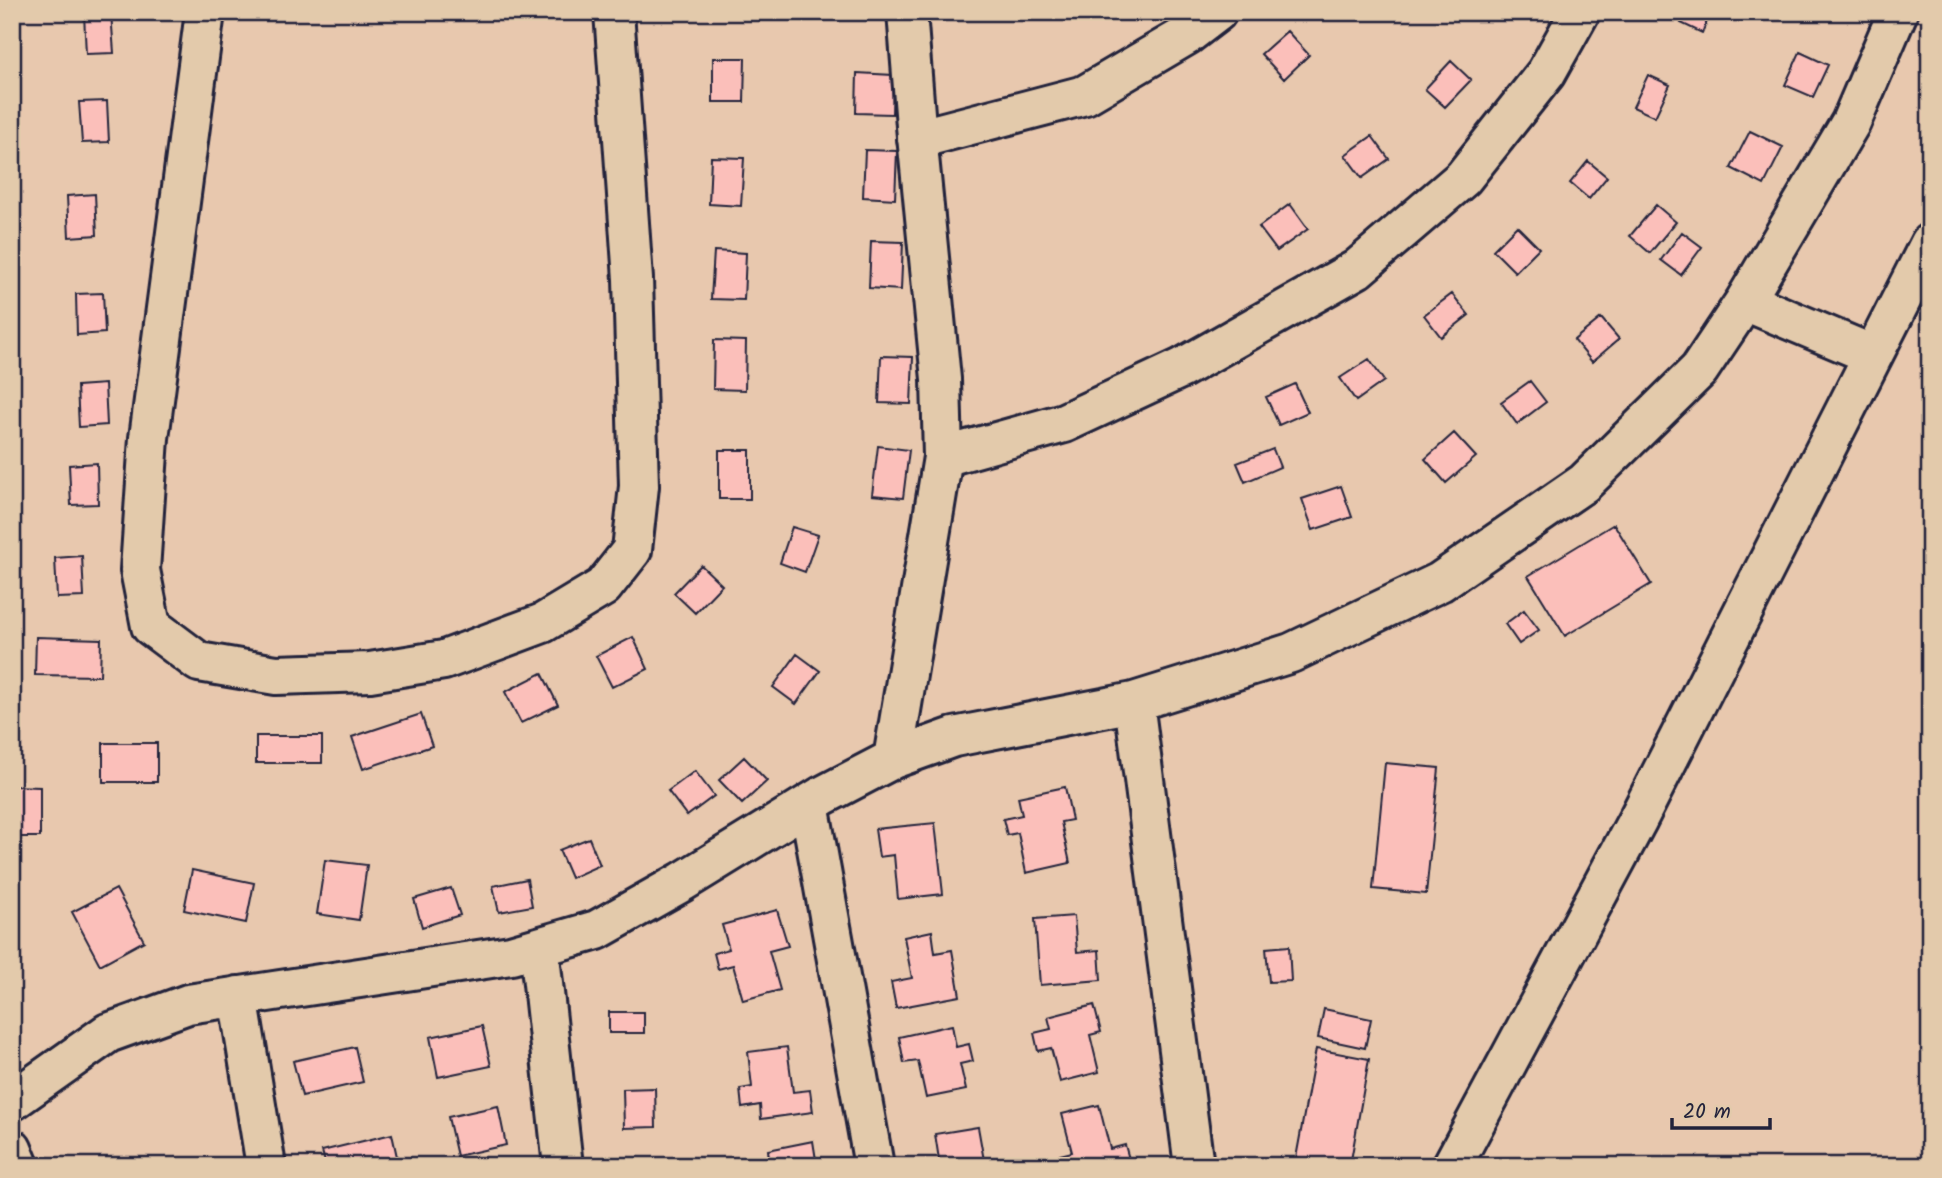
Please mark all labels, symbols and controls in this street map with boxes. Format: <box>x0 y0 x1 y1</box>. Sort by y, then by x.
scale bar <box>1672 1087 1770 1131</box>
text: 20 m <box>1683 1096 1731 1129</box>

